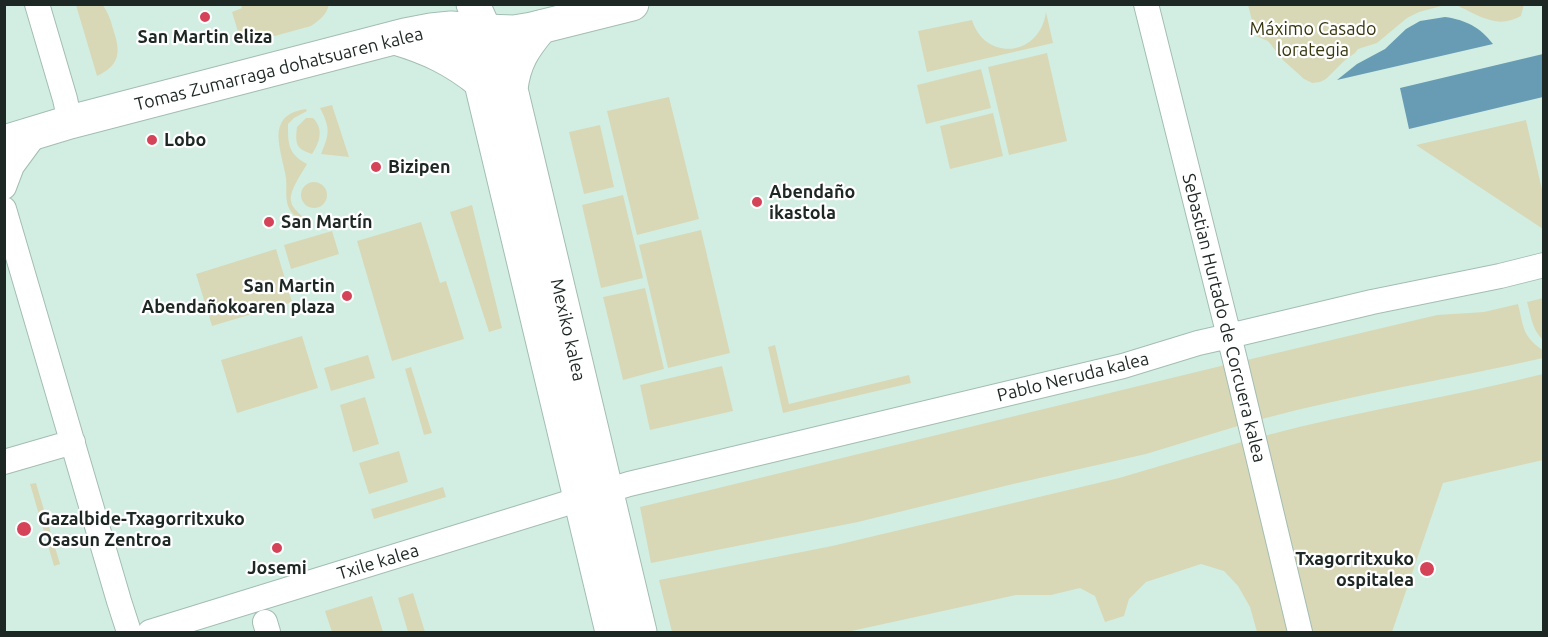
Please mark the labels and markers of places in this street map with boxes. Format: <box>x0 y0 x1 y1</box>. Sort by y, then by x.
marker: San Martin eliza <box>198 10 212 24</box>
place label: San Martin eliza <box>138 26 272 48</box>
place label: Lobo <box>164 129 206 151</box>
marker: Lobo <box>145 133 159 147</box>
place label: Bizipen <box>388 156 450 178</box>
marker: Bizipen <box>369 160 383 174</box>
place label: Abendaño ikastola <box>769 181 855 224</box>
marker: Abendaño ikastola <box>750 195 764 209</box>
place label: San Martín <box>281 211 372 233</box>
marker: San Martín <box>262 215 276 229</box>
place label: San Martin Abendañokoaren plaza <box>142 275 335 318</box>
marker: San Martin Abendañokoaren plaza <box>340 289 354 303</box>
place label: Gazalbide-Txagorritxuko Osasun Zentroa <box>38 508 245 550</box>
marker: Gazalbide-Txagorritxuko Osasun Zentroa <box>15 520 33 538</box>
marker: Josemi <box>270 541 284 555</box>
place label: Txagorritxuko ospitalea <box>1295 548 1414 590</box>
place label: Josemi <box>247 557 307 579</box>
marker: Txagorritxuko ospitalea <box>1418 560 1436 578</box>

